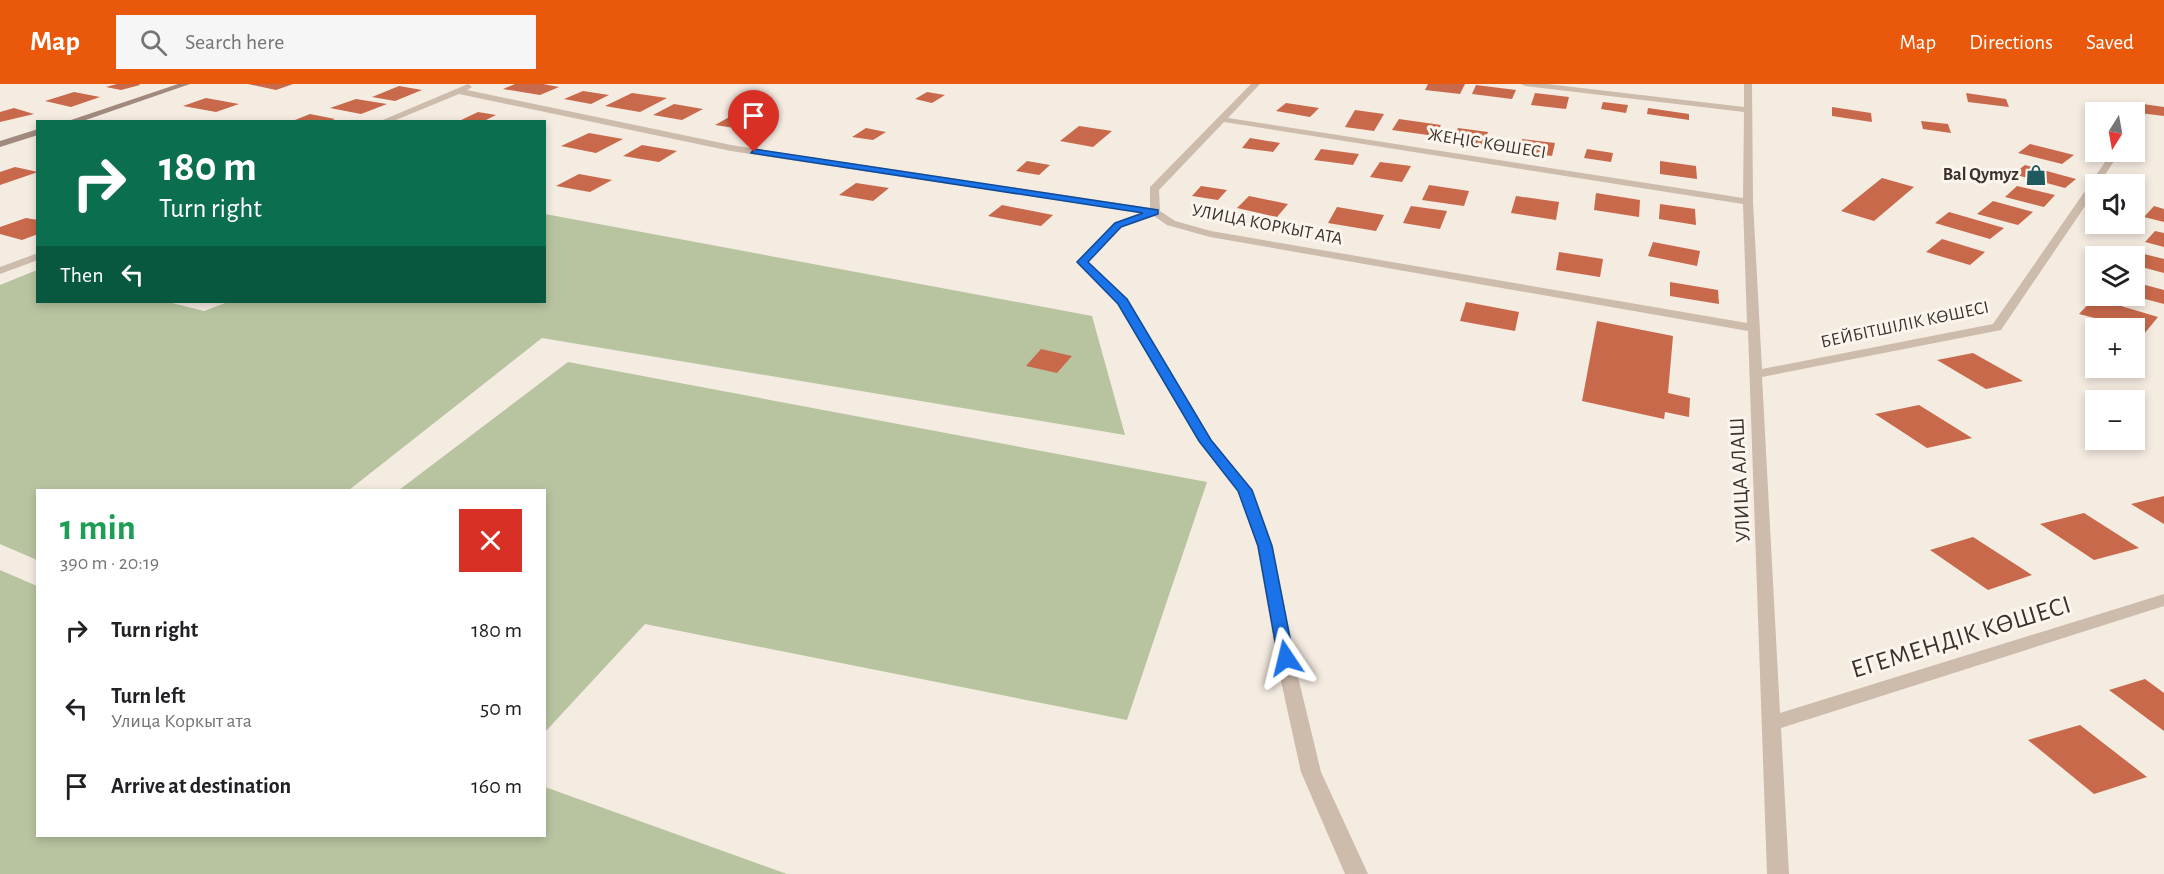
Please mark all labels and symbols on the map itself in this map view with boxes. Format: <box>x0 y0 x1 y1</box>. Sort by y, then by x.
pin <box>728 90 779 152</box>
north arrow <box>2085 102 2145 162</box>
street label: ЖЕҢІС КӨШЕСІ <box>1427 126 1547 162</box>
shop icon: Bal Qymyz <box>2024 163 2048 187</box>
place label: Bal Qymyz <box>1943 166 2019 184</box>
street label: УЛИЦА КОРКЫТ АТА <box>1190 202 1345 249</box>
street label: БЕЙБІТШІЛІК КӨШЕСІ <box>1819 296 1991 352</box>
street label: УЛИЦА АЛАШ <box>1726 417 1754 543</box>
street label: ЕГЕМЕНДІК КӨШЕСІ <box>1848 591 2074 683</box>
position arrow <box>1254 626 1318 690</box>

